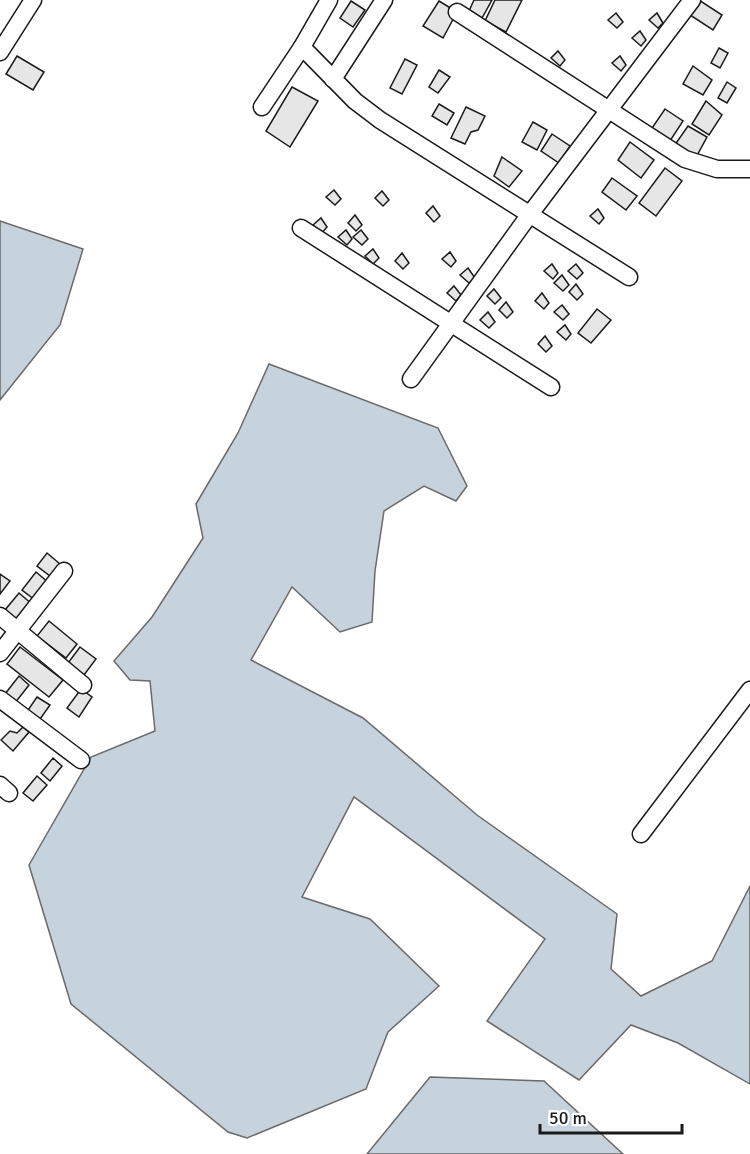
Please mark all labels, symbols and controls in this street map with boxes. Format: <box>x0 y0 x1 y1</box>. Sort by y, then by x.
scale bar <box>540 1097 682 1135</box>
text: 50 m <box>549 1107 587 1129</box>

